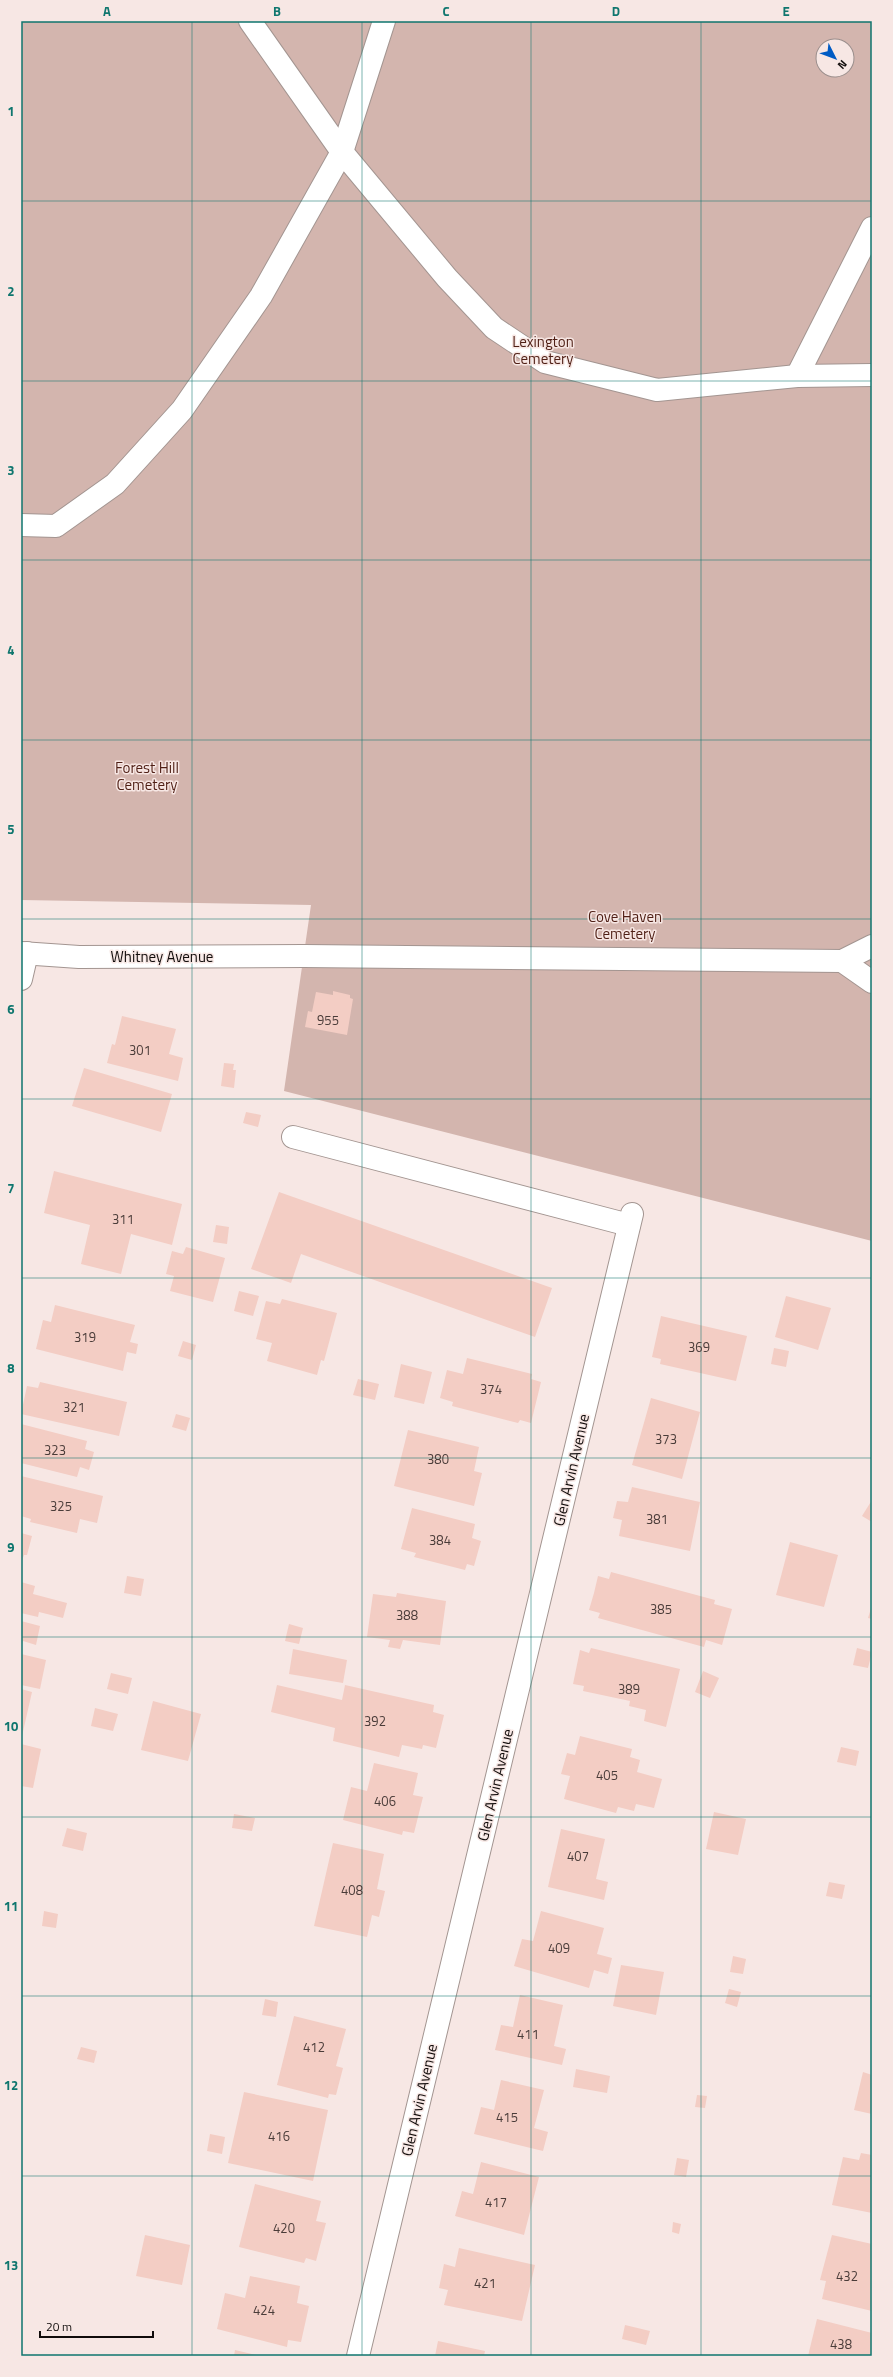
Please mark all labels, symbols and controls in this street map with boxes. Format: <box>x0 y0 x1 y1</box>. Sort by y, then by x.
text: A <box>103 1 111 21</box>
text: B <box>273 1 281 21</box>
text: C <box>442 1 450 21</box>
text: D <box>612 1 620 21</box>
text: E <box>782 1 790 21</box>
north arrow <box>815 38 855 78</box>
text: N <box>834 57 851 73</box>
text: 1 <box>7 101 15 121</box>
text: 2 <box>7 281 15 301</box>
park label: Lexington Cemetery <box>512 330 574 370</box>
text: 3 <box>7 460 15 480</box>
text: 4 <box>7 640 15 660</box>
park label: Forest Hill Cemetery <box>115 756 179 796</box>
text: 5 <box>7 819 15 839</box>
park label: Cove Haven Cemetery <box>588 905 662 945</box>
street label: Whitney Avenue <box>111 945 213 968</box>
text: 6 <box>7 999 15 1019</box>
house number: 955 <box>317 1010 339 1030</box>
house number: 301 <box>129 1040 151 1060</box>
text: 7 <box>7 1178 15 1198</box>
house number: 311 <box>112 1209 134 1229</box>
house number: 319 <box>74 1327 96 1347</box>
house number: 369 <box>688 1337 710 1357</box>
text: 8 <box>7 1358 15 1378</box>
house number: 374 <box>480 1379 502 1399</box>
house number: 321 <box>63 1397 85 1417</box>
street label: Glen Arvin Avenue <box>547 1412 595 1528</box>
house number: 373 <box>655 1429 677 1449</box>
house number: 323 <box>44 1440 66 1460</box>
house number: 380 <box>427 1449 449 1469</box>
house number: 325 <box>50 1496 72 1516</box>
house number: 381 <box>646 1509 668 1529</box>
house number: 384 <box>429 1530 451 1550</box>
text: 9 <box>7 1537 15 1557</box>
house number: 385 <box>650 1599 672 1619</box>
house number: 388 <box>396 1605 418 1625</box>
house number: 389 <box>618 1679 640 1699</box>
house number: 392 <box>364 1711 386 1731</box>
text: 10 <box>4 1716 18 1736</box>
street label: Glen Arvin Avenue <box>471 1727 519 1843</box>
house number: 405 <box>596 1765 618 1785</box>
house number: 406 <box>374 1791 396 1811</box>
house number: 407 <box>567 1846 589 1866</box>
house number: 408 <box>341 1880 363 1900</box>
text: 11 <box>4 1896 18 1916</box>
house number: 409 <box>548 1938 570 1958</box>
house number: 411 <box>517 2024 539 2044</box>
house number: 412 <box>303 2037 325 2057</box>
street label: Glen Arvin Avenue <box>395 2042 443 2158</box>
text: 12 <box>4 2075 18 2095</box>
house number: 415 <box>496 2107 518 2127</box>
house number: 416 <box>268 2126 290 2146</box>
house number: 417 <box>485 2192 507 2212</box>
house number: 420 <box>273 2218 295 2238</box>
text: 13 <box>4 2255 18 2275</box>
house number: 432 <box>836 2266 858 2286</box>
house number: 421 <box>474 2273 496 2293</box>
house number: 424 <box>253 2300 275 2320</box>
scale bar <box>40 2313 153 2339</box>
text: 20 m <box>46 2317 72 2336</box>
house number: 438 <box>830 2334 852 2354</box>

